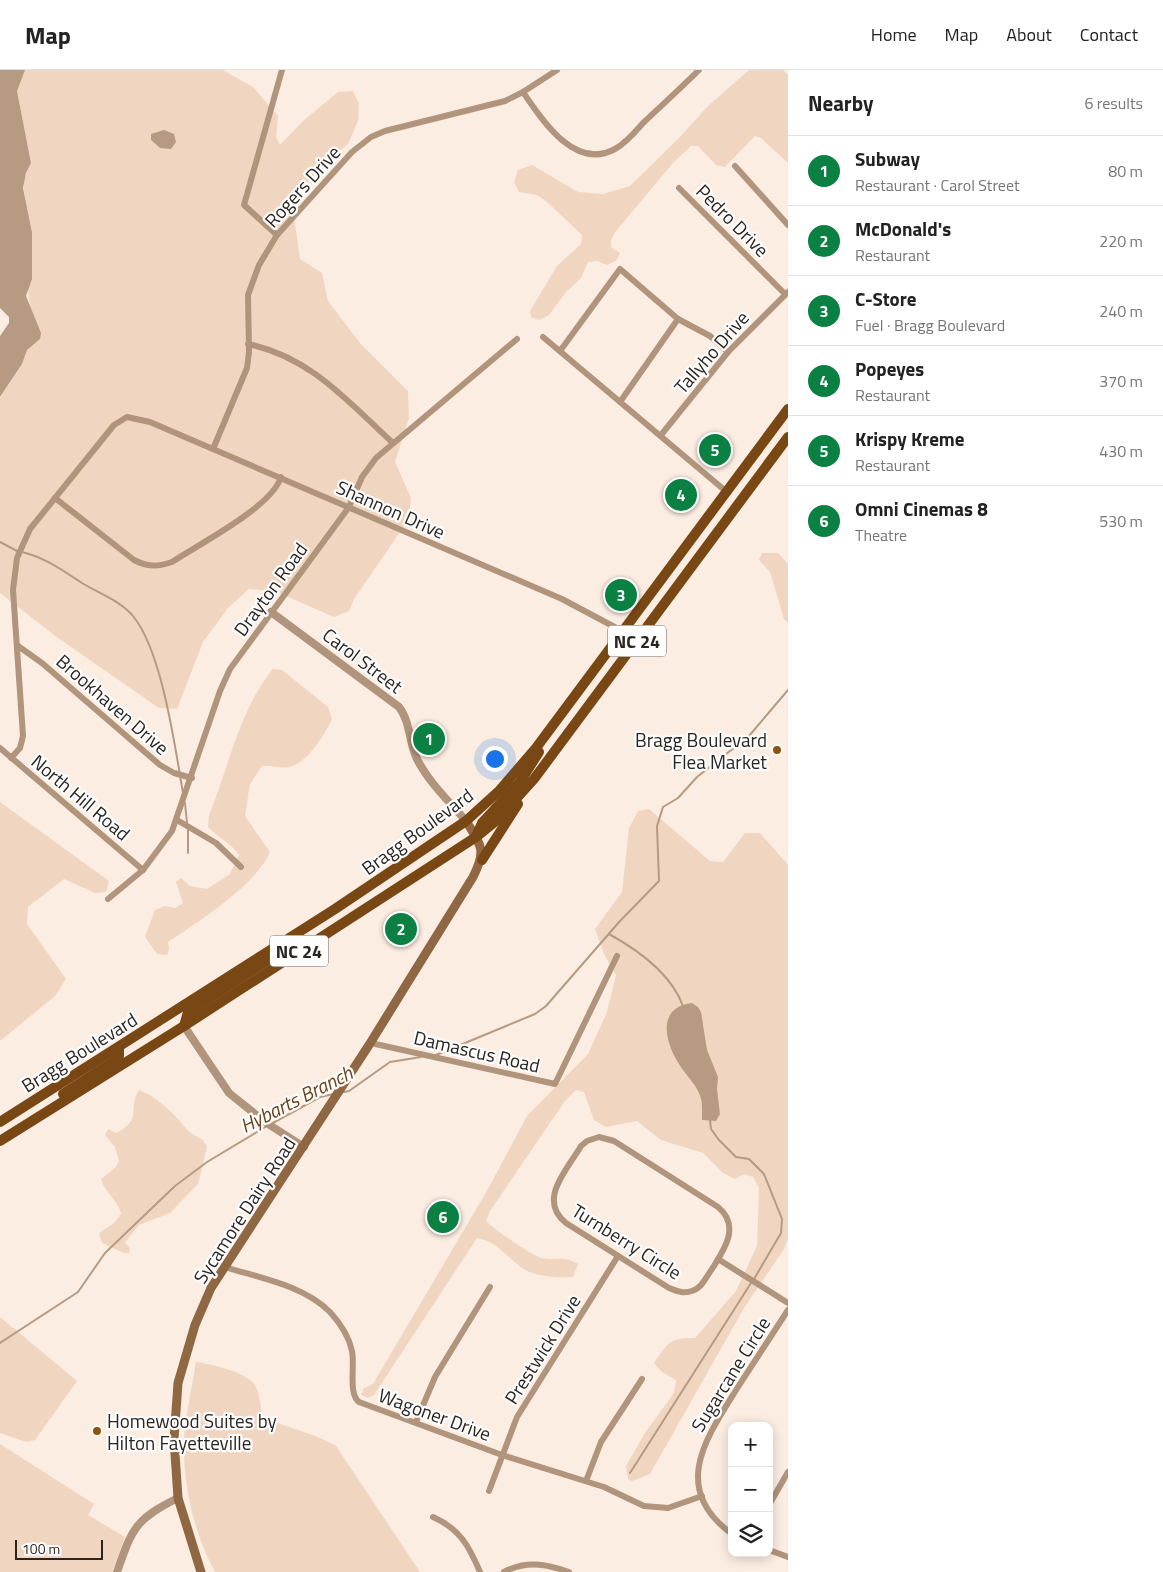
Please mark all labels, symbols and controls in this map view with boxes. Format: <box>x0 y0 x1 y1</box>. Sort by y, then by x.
text: Map <box>25 17 71 53</box>
text: Home <box>871 21 917 48</box>
text: Map <box>945 21 978 48</box>
text: About <box>1006 21 1052 48</box>
text: Contact <box>1080 21 1138 48</box>
text: Nearby <box>808 87 873 119</box>
text: 6 results <box>1084 91 1143 115</box>
street label: Rogers Drive <box>257 138 347 234</box>
text: Subway <box>855 144 920 173</box>
text: 1 <box>820 159 828 183</box>
text: 80 m <box>1108 159 1143 183</box>
text: Restaurant · Carol Street <box>855 173 1020 197</box>
street label: Pedro Drive <box>690 177 776 263</box>
text: McDonald's <box>855 214 951 243</box>
text: 2 <box>820 229 828 253</box>
text: 220 m <box>1099 229 1143 253</box>
text: Restaurant <box>855 243 930 267</box>
text: C-Store <box>855 284 916 313</box>
text: 3 <box>820 299 828 323</box>
text: 240 m <box>1099 299 1143 323</box>
street label: Tallyho Drive <box>667 304 755 400</box>
text: Fuel · Bragg Boulevard <box>855 313 1005 337</box>
text: Popeyes <box>855 354 924 383</box>
text: 4 <box>820 369 828 393</box>
text: 370 m <box>1099 369 1143 393</box>
text: Restaurant <box>855 383 930 407</box>
text: Krispy Kreme <box>855 424 964 453</box>
pin: 5 <box>699 431 731 469</box>
text: 5 <box>820 439 828 463</box>
text: 430 m <box>1099 439 1143 463</box>
text: Restaurant <box>855 453 930 477</box>
street label: Shannon Drive <box>332 472 450 546</box>
pin: 4 <box>665 476 697 514</box>
text: Omni Cinemas 8 <box>855 494 988 523</box>
text: 6 <box>820 509 828 533</box>
text: 530 m <box>1099 509 1143 533</box>
text: Theatre <box>855 523 907 547</box>
street label: Drayton Road <box>226 536 314 642</box>
pin: 3 <box>605 576 637 614</box>
street label: Carol Street <box>317 620 409 700</box>
road number: NC 24 <box>608 626 666 656</box>
street label: Brookhaven Drive <box>50 647 176 761</box>
pin: 1 <box>413 720 445 758</box>
place label: Bragg Boulevard Flea Market <box>635 725 767 776</box>
marker: Bragg Boulevard Flea Market <box>771 744 783 756</box>
your location <box>482 746 508 772</box>
street label: North Hill Road <box>25 747 137 847</box>
street label: Bragg Boulevard <box>355 780 479 882</box>
pin: 2 <box>385 910 417 948</box>
road number: NC 24 <box>270 936 328 966</box>
street label: Bragg Boulevard <box>15 1005 143 1099</box>
street label: Damascus Road <box>411 1022 543 1080</box>
water label: Hybarts Branch <box>234 1057 359 1141</box>
street label: Sycamore Dairy Road <box>186 1131 302 1289</box>
street label: Turnberry Circle <box>567 1196 687 1286</box>
pin: 6 <box>427 1198 459 1236</box>
street label: Prestwick Drive <box>497 1289 587 1409</box>
street label: Sugarcane Circle <box>683 1311 777 1437</box>
street label: Wagoner Drive <box>375 1380 495 1448</box>
place label: Homewood Suites by Hilton Fayetteville <box>107 1406 277 1457</box>
map controls <box>728 1422 773 1557</box>
button: + <box>728 1422 773 1467</box>
marker: Homewood Suites by Hilton Fayetteville <box>91 1425 103 1437</box>
button: − <box>728 1467 773 1512</box>
button: layers <box>728 1512 773 1557</box>
scale bar <box>15 1537 102 1560</box>
text: 100 m <box>22 1538 60 1559</box>

